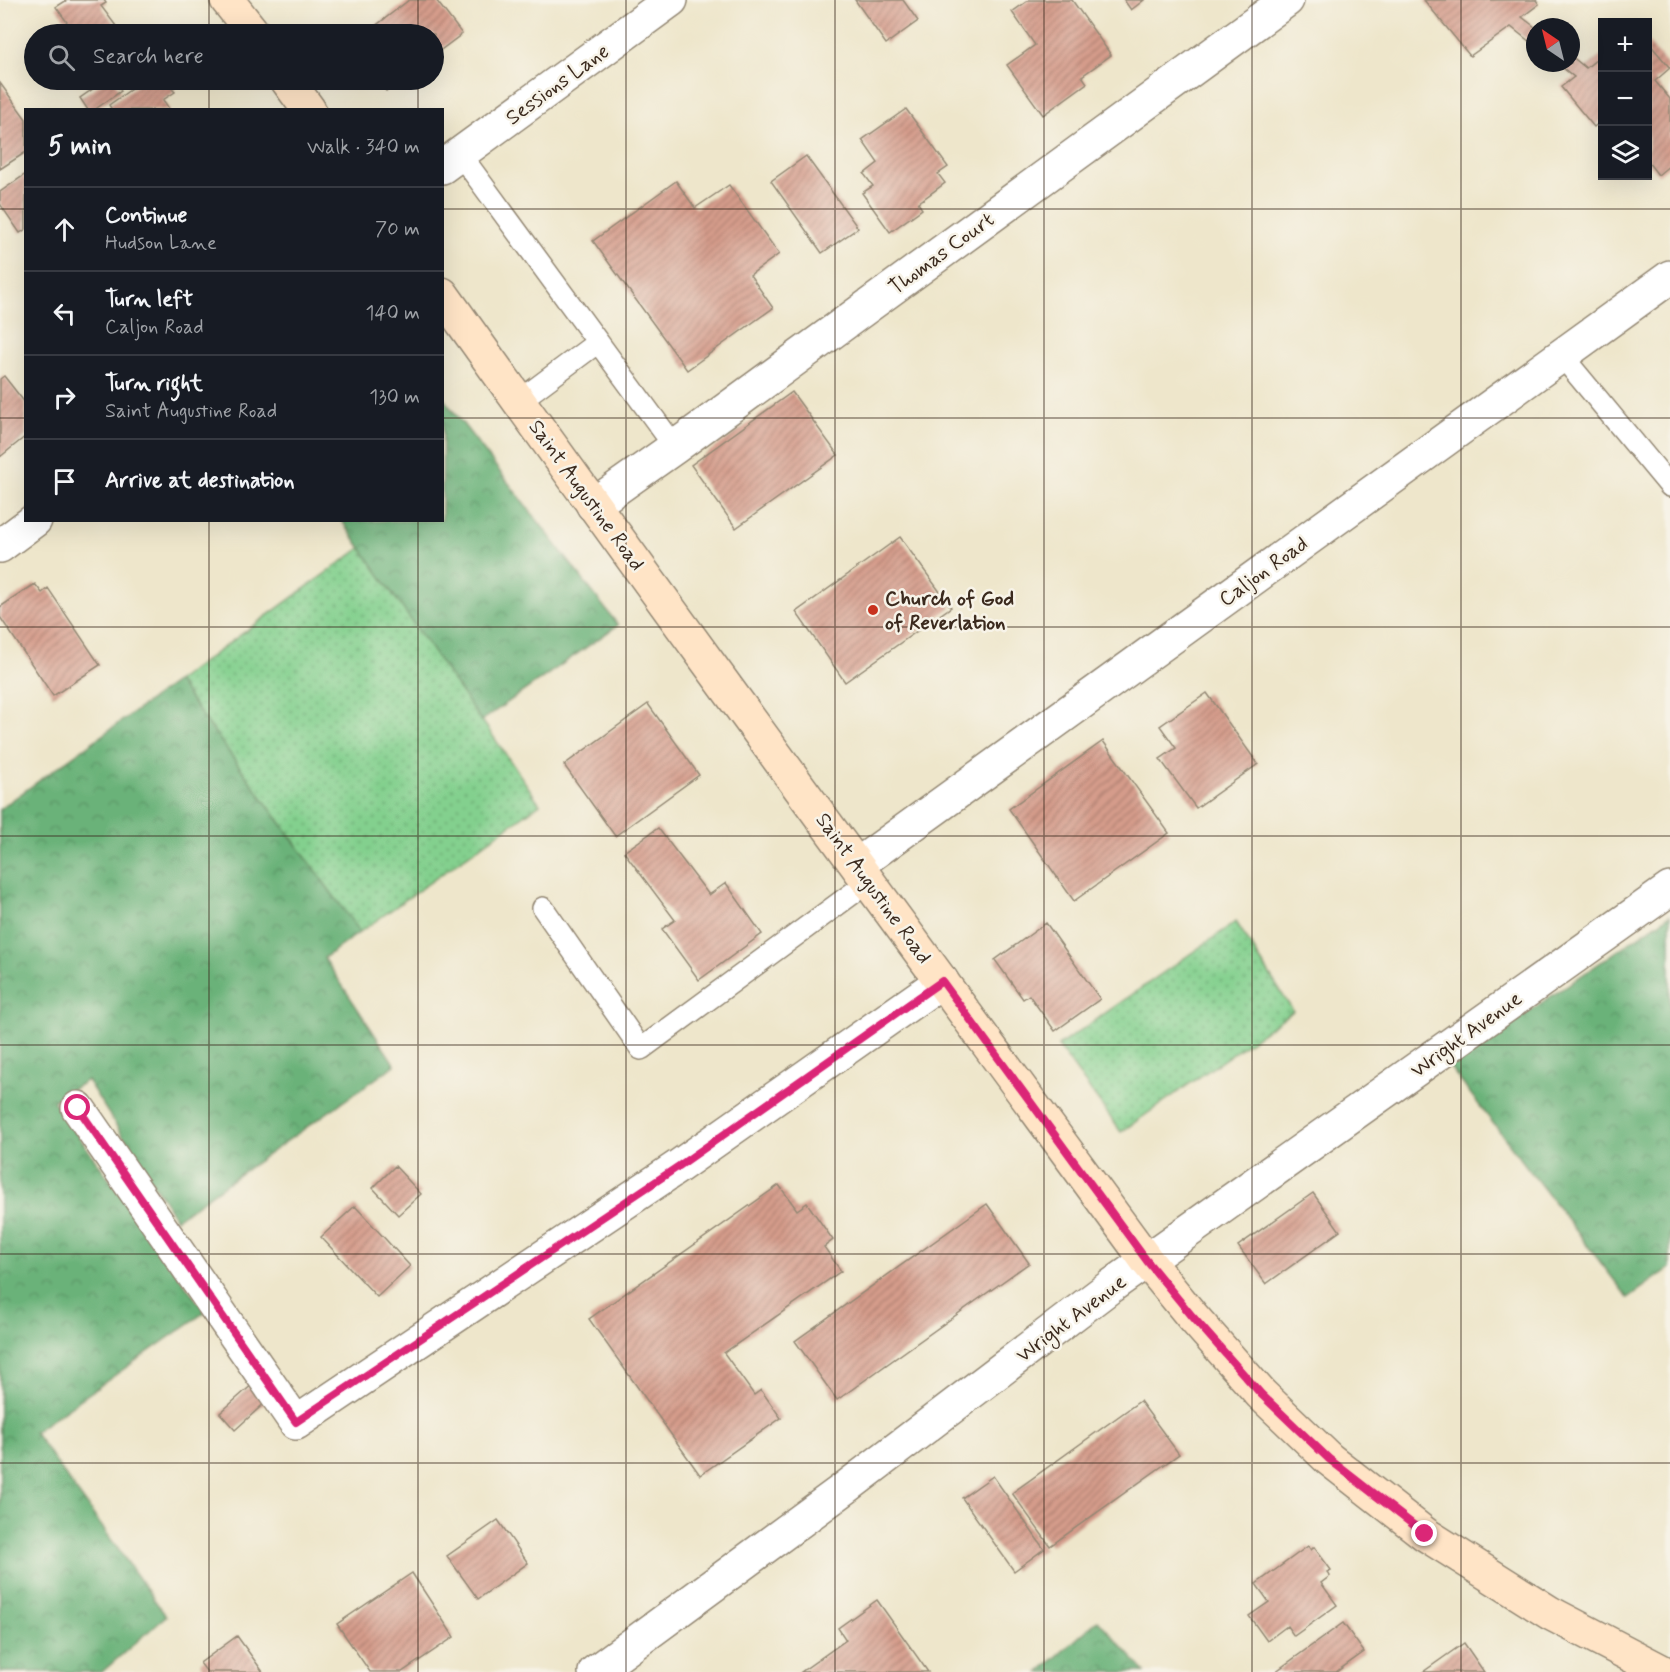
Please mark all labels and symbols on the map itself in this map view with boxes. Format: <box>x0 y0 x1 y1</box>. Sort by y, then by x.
north arrow <box>1526 18 1580 72</box>
street label: Sessions Lane <box>500 38 615 132</box>
street label: Thomas Court <box>883 206 1000 302</box>
street label: Saint Augustine Road <box>522 414 651 577</box>
street label: Caljon Road <box>1213 530 1314 614</box>
place label: Church of God of Reverlation <box>885 585 1014 637</box>
marker: Church of God of Reverlation <box>866 603 880 617</box>
street label: Saint Augustine Road <box>809 807 938 970</box>
street label: Wright Avenue <box>1405 985 1528 1085</box>
route start <box>64 1094 90 1120</box>
street label: Wright Avenue <box>1011 1268 1133 1370</box>
route end <box>1411 1520 1437 1546</box>

